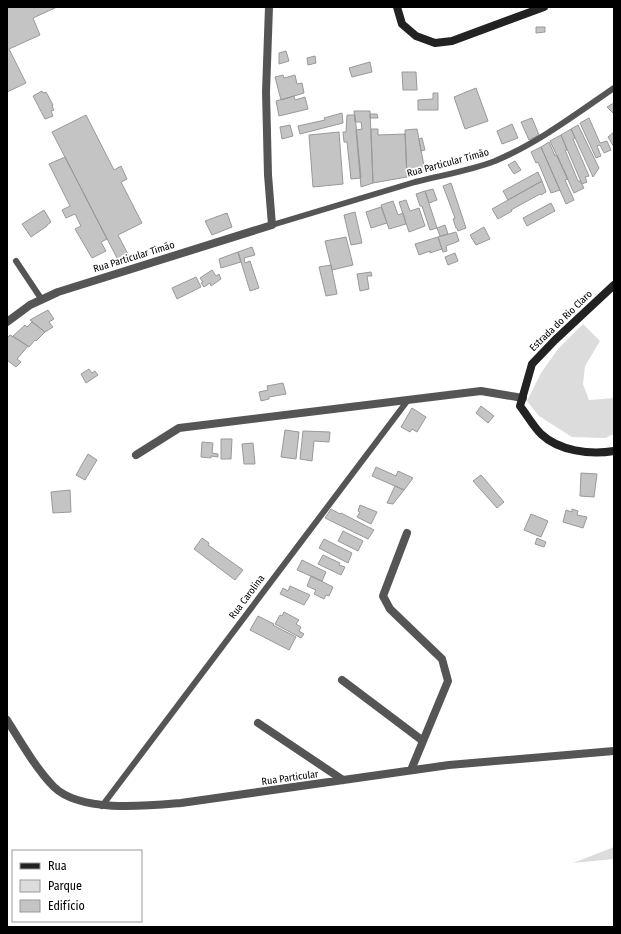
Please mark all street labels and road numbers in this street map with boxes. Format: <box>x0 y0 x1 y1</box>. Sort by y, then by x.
street label: Rua Particular Timão <box>406 146 490 180</box>
street label: Rua Particular Timão <box>92 239 176 275</box>
street label: Estrada do Rio Claro <box>527 288 595 354</box>
street label: Rua Carolina <box>227 573 267 621</box>
street label: Rua Particular <box>261 768 320 788</box>

